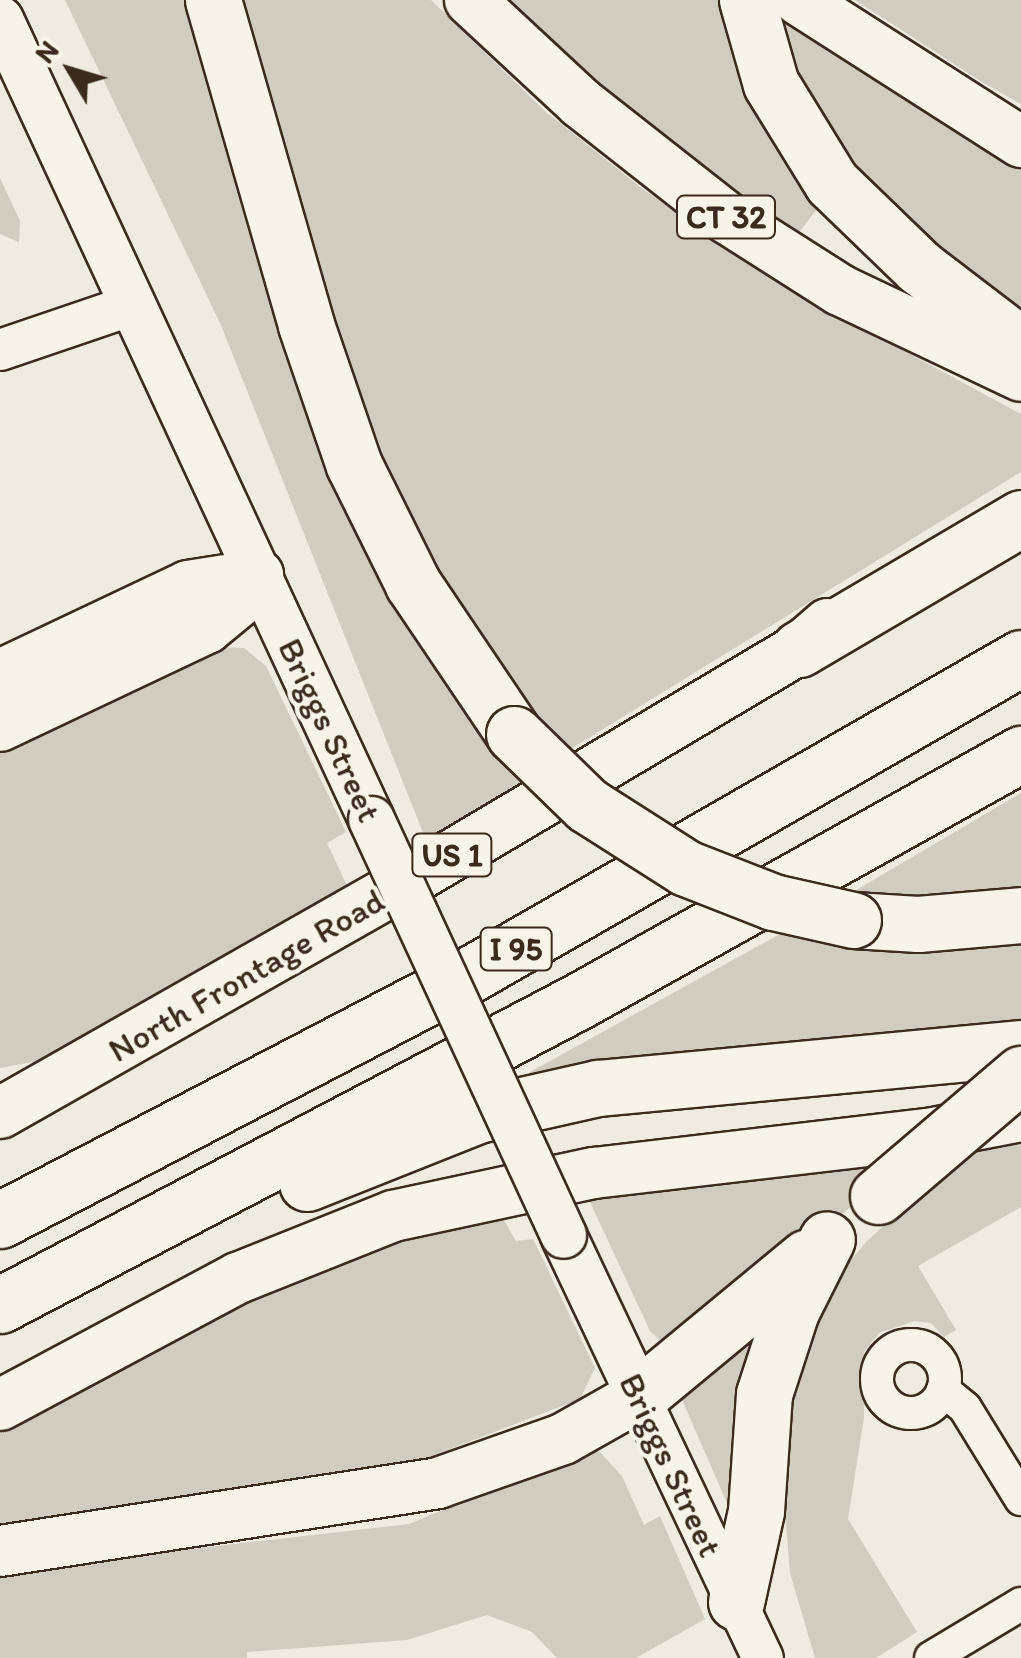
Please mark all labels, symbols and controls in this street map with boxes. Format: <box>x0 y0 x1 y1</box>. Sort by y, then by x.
north arrow <box>20 20 120 120</box>
text: N <box>27 34 66 69</box>
road number: CT 32 <box>676 190 776 244</box>
street label: Briggs Street <box>269 632 391 828</box>
road number: US 1 <box>410 828 494 882</box>
street label: North Frontage Road <box>101 879 391 1071</box>
road number: I 95 <box>478 922 554 976</box>
street label: Briggs Street <box>610 1367 732 1563</box>

